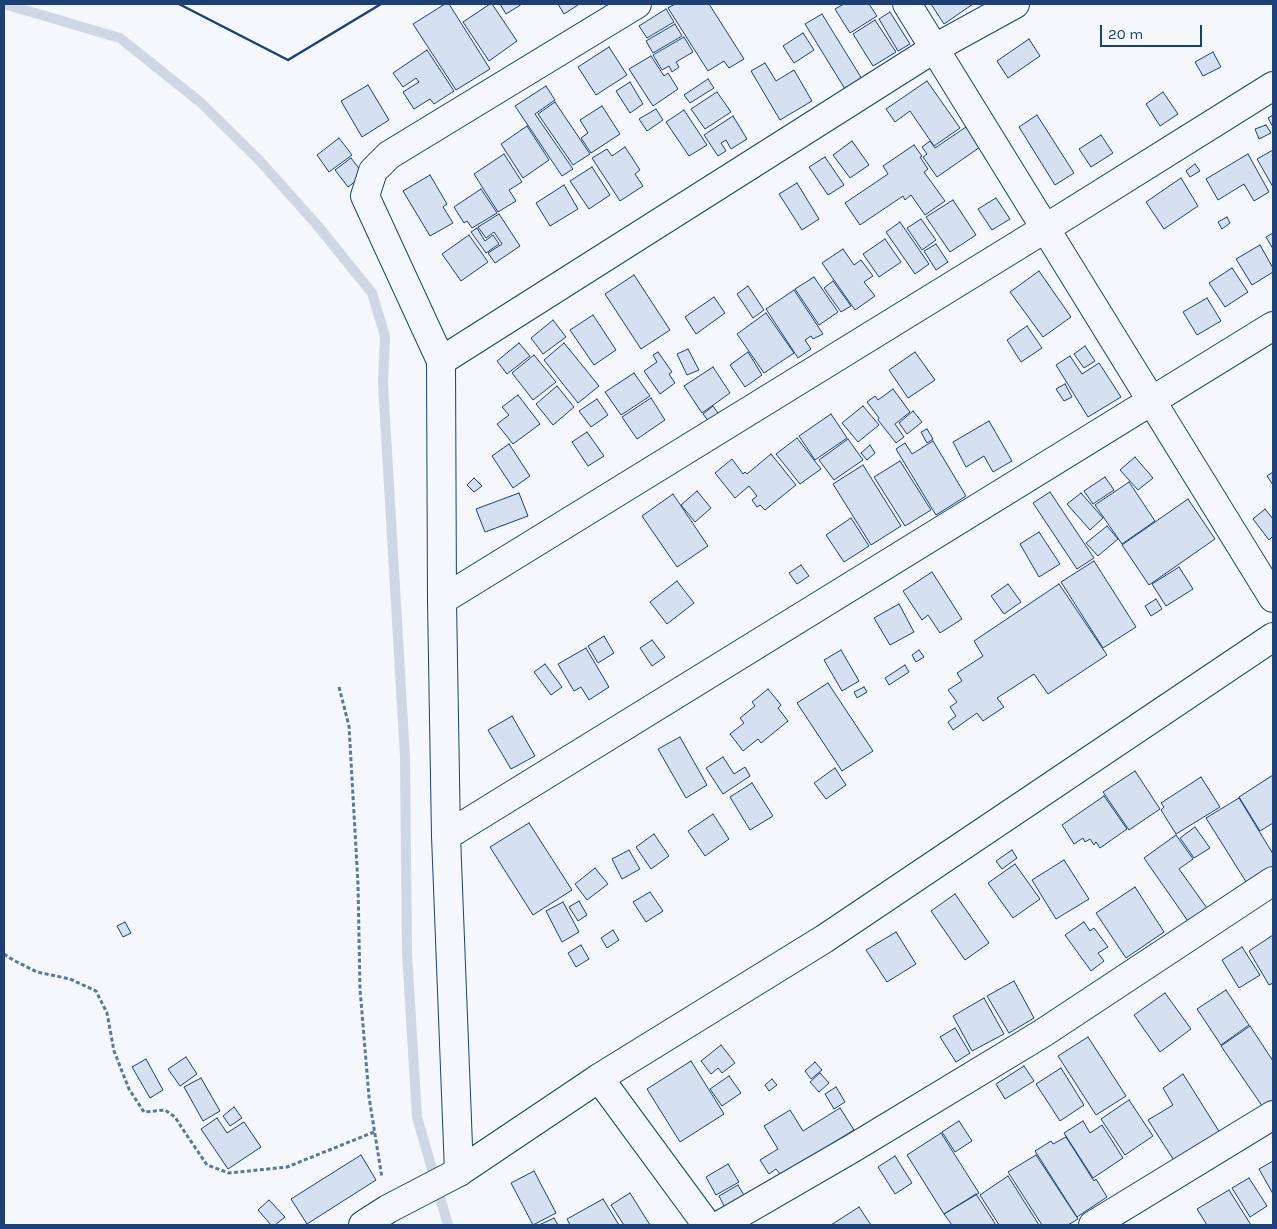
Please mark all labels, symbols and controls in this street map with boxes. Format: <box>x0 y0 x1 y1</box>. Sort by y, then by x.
scale bar <box>1102 15 1204 47</box>
text: 20 m <box>1108 25 1143 43</box>

